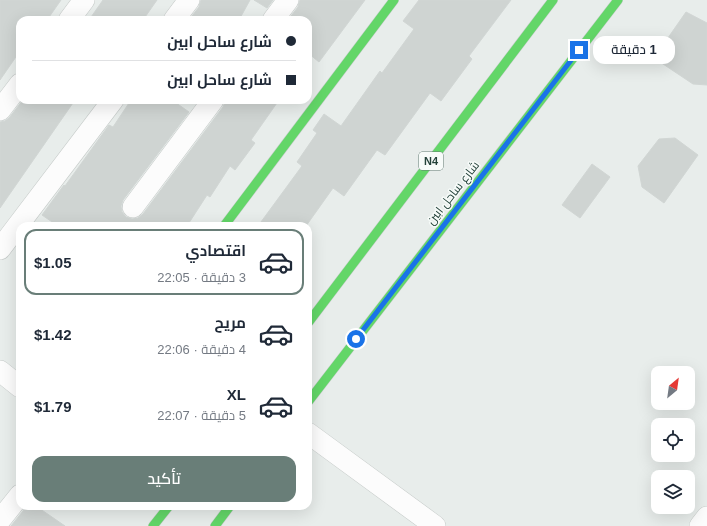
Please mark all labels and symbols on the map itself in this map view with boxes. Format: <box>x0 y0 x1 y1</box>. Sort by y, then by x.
callout: 1 دقيقة <box>593 36 675 64</box>
route end <box>570 41 588 59</box>
road number: N4 <box>419 152 443 170</box>
street label: شارع ساحل ابين <box>424 158 483 228</box>
route start <box>347 330 365 348</box>
north arrow <box>651 366 695 410</box>

